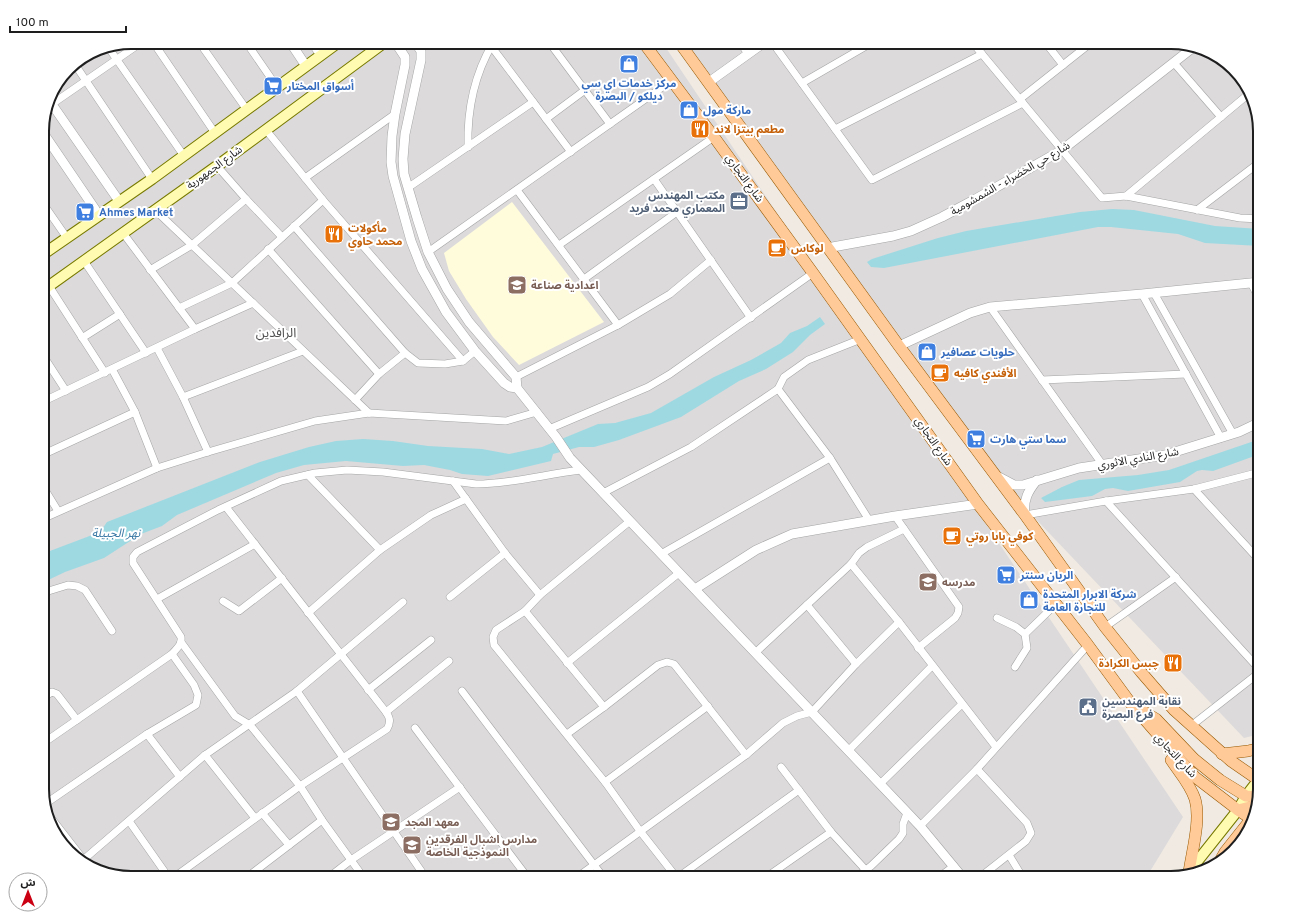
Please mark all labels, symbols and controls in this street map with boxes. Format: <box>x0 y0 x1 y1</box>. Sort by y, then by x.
scale bar <box>10 8 126 34</box>
text: 100 m <box>16 15 49 31</box>
shop icon: مركز خدمات اي سي ديلكو / البصرة <box>618 53 640 75</box>
supermarket icon: أسواق المختار <box>262 75 284 97</box>
place label: مركز خدمات اي سي ديلكو / البصرة <box>582 77 676 104</box>
place label: أسواق المختار <box>286 79 354 94</box>
shop icon: ماركة مول <box>678 99 700 121</box>
place label: ماركة مول <box>703 104 751 118</box>
restaurant icon: مطعم بيتزا لاند <box>689 118 711 140</box>
place label: مطعم بيتزا لاند <box>714 123 785 138</box>
street label: شارع حي الخضراء - الشمشومية <box>948 139 1074 220</box>
street label: شارع الجمهورية <box>184 143 246 193</box>
street label: شارع التجاري <box>721 152 767 207</box>
place label: مكتب المهندس المعماري محمد فريد <box>629 189 725 218</box>
office icon: مكتب المهندس المعماري محمد فريد <box>728 190 750 212</box>
supermarket icon: Ahmes Market <box>74 201 96 223</box>
place label: Ahmes Market <box>99 206 173 220</box>
place label: مأكولات محمد حاوي <box>348 221 402 251</box>
restaurant icon: مأكولات محمد حاوي <box>323 223 345 245</box>
cafe icon: لوكاس <box>766 237 788 259</box>
place label: لوكاس <box>791 242 824 256</box>
school or university icon: اعدادية صناعة <box>506 274 528 296</box>
place label: اعدادية صناعة <box>531 279 599 293</box>
district label: الرافدين <box>256 326 296 342</box>
shop icon: حلويات عصافير <box>916 341 938 363</box>
place label: حلويات عصافير <box>940 346 1015 360</box>
cafe icon: الأفندي كافيه <box>929 362 951 384</box>
place label: الأفندي كافيه <box>954 367 1016 383</box>
street label: شارع التجاري <box>910 415 955 470</box>
supermarket icon: سما ستي هارت <box>965 428 987 450</box>
place label: سما ستي هارت <box>990 433 1066 449</box>
street label: شارع النادي الاثوري <box>1096 445 1181 475</box>
cafe icon: كوفي بابا روتي <box>941 525 963 547</box>
water label: نهر الجبيلة <box>92 526 142 542</box>
place label: كوفي بابا روتي <box>966 530 1034 546</box>
supermarket icon: الريان سنتر <box>995 564 1017 586</box>
place label: الريان سنتر <box>1019 569 1073 583</box>
school or university icon: مدرسه <box>917 571 939 593</box>
place label: مدرسه <box>942 576 975 590</box>
place label: شركة الابرار المتحدة للتجارة العامة <box>1043 588 1136 615</box>
shop icon: شركة الابرار المتحدة للتجارة العامة <box>1018 589 1040 611</box>
restaurant icon: چبس الكرادة <box>1162 652 1184 674</box>
place label: چبس الكرادة <box>1099 657 1159 671</box>
place label: نقابة المهندسين فرع البصرة <box>1102 695 1181 722</box>
public building icon: نقابة المهندسين فرع البصرة <box>1077 696 1099 718</box>
street label: شارع التجاري <box>1150 730 1200 782</box>
school or university icon: معهد المجد <box>380 811 402 833</box>
place label: معهد المجد <box>405 816 459 830</box>
place label: مدارس اشبال الفرقدين النموذجية الخاصة <box>426 833 537 860</box>
school or university icon: مدارس اشبال الفرقدين النموذجية الخاصة <box>401 834 423 856</box>
north arrow <box>8 872 48 912</box>
text: ش <box>20 876 36 890</box>

